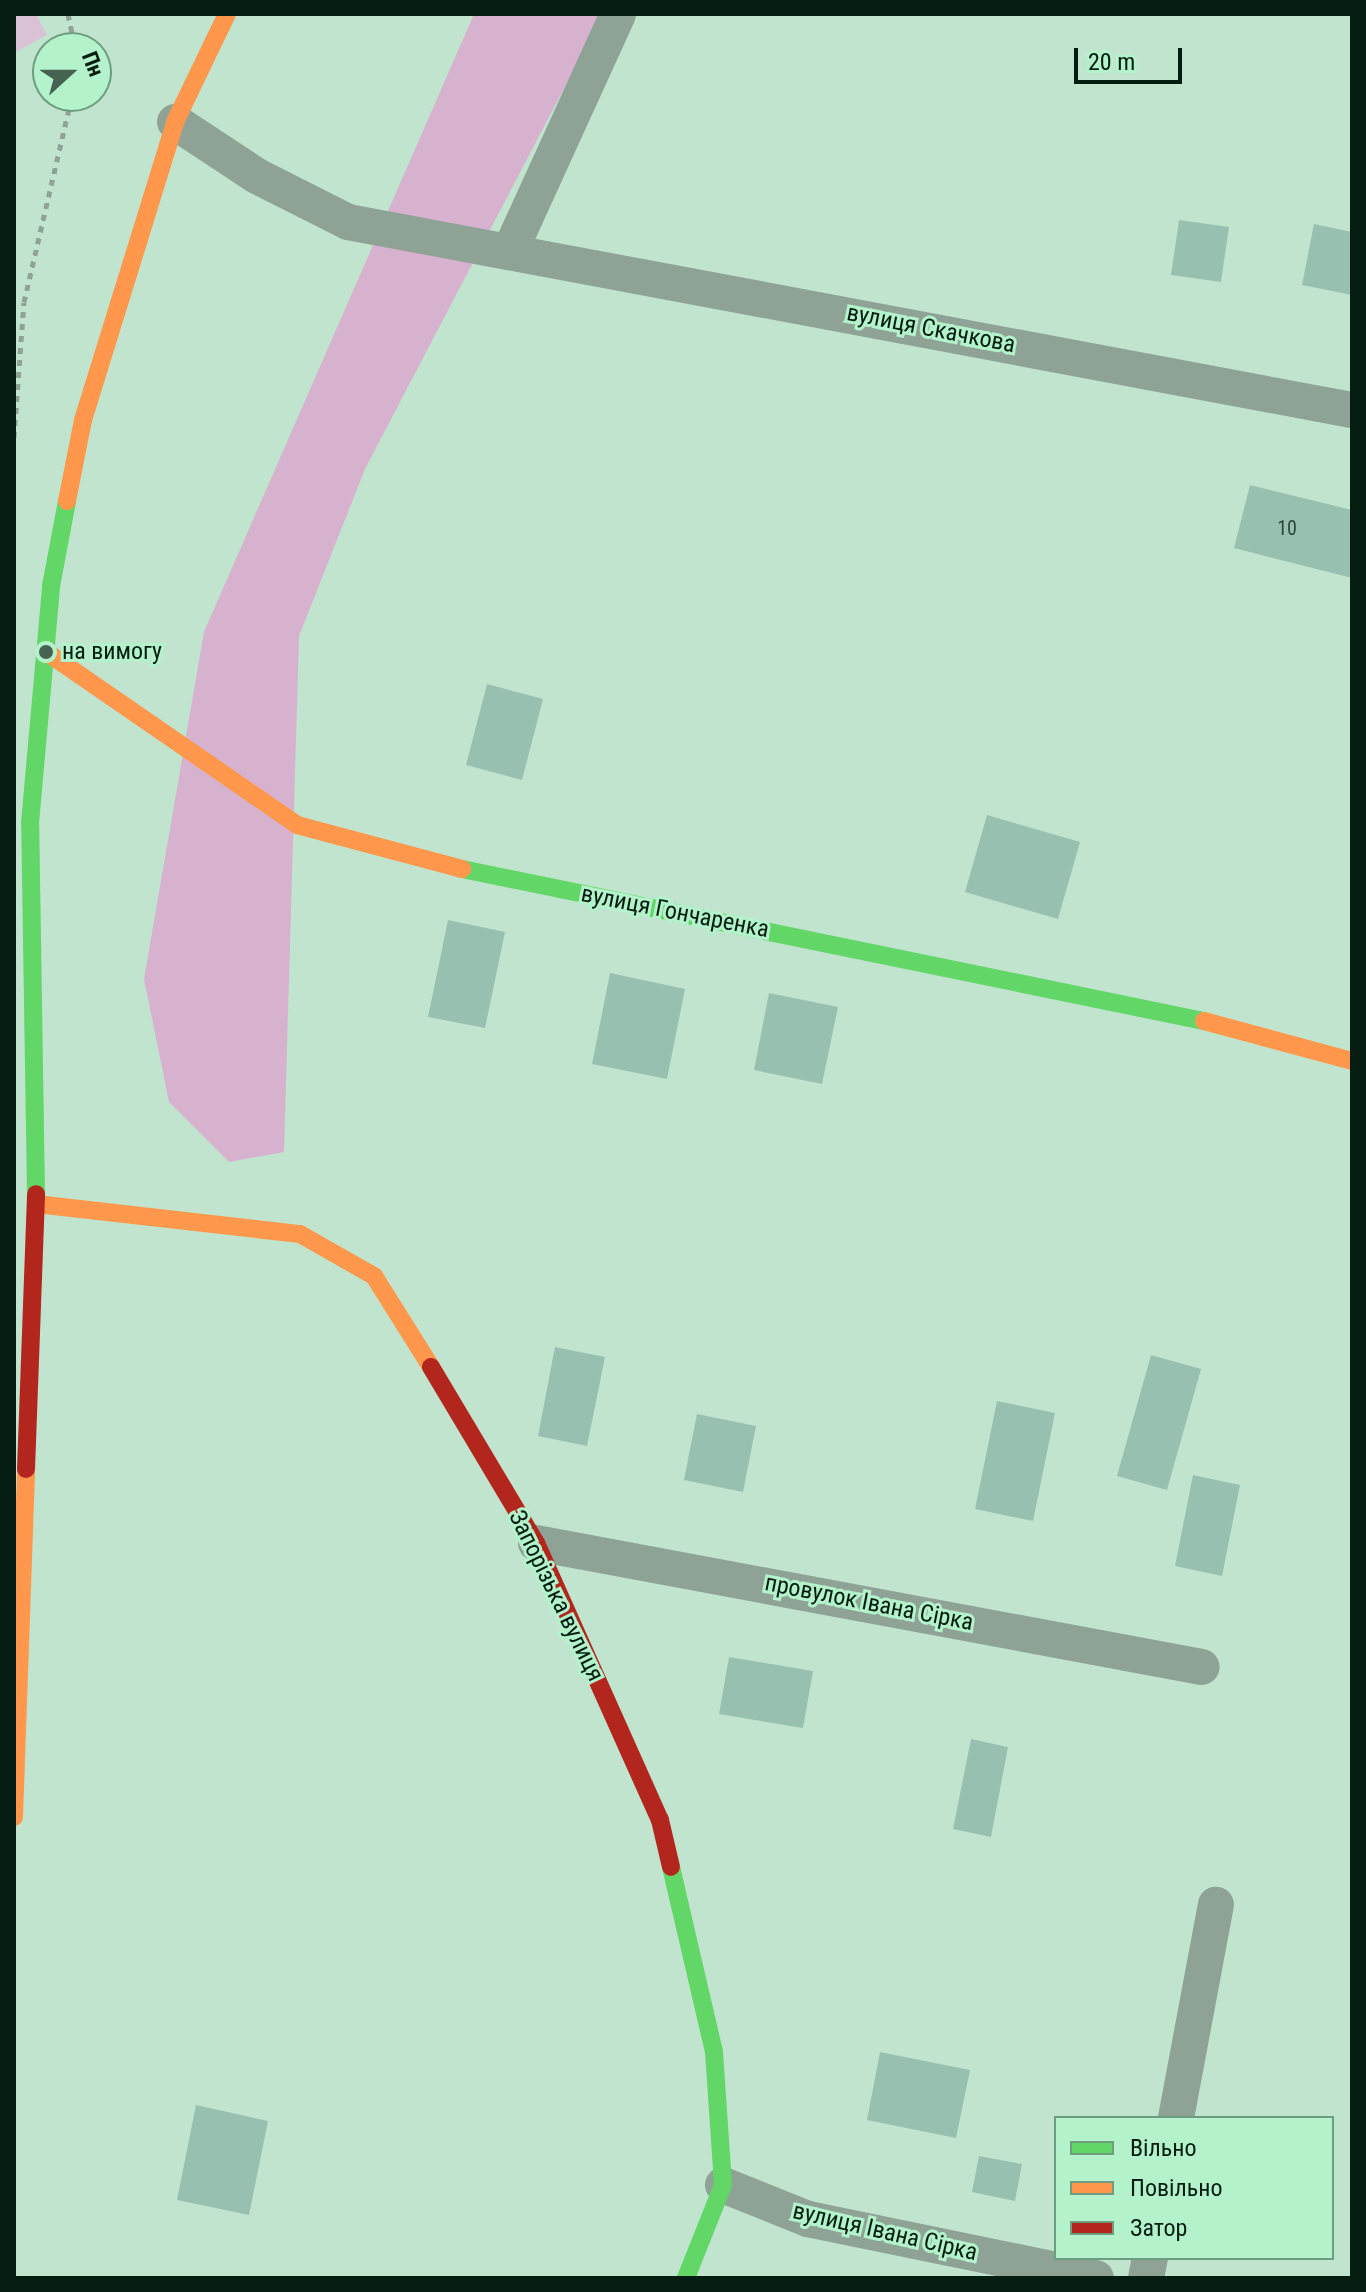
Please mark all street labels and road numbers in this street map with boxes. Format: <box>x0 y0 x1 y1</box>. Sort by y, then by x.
street label: вулиця Скачкова <box>844 299 1018 359</box>
street label: вулиця Гончаренка <box>579 880 771 944</box>
street label: Запорізька вулиця <box>502 1506 610 1686</box>
street label: провулок Івана Сірка <box>762 1569 976 1637</box>
street label: вулиця Івана Сірка <box>790 2197 980 2267</box>

